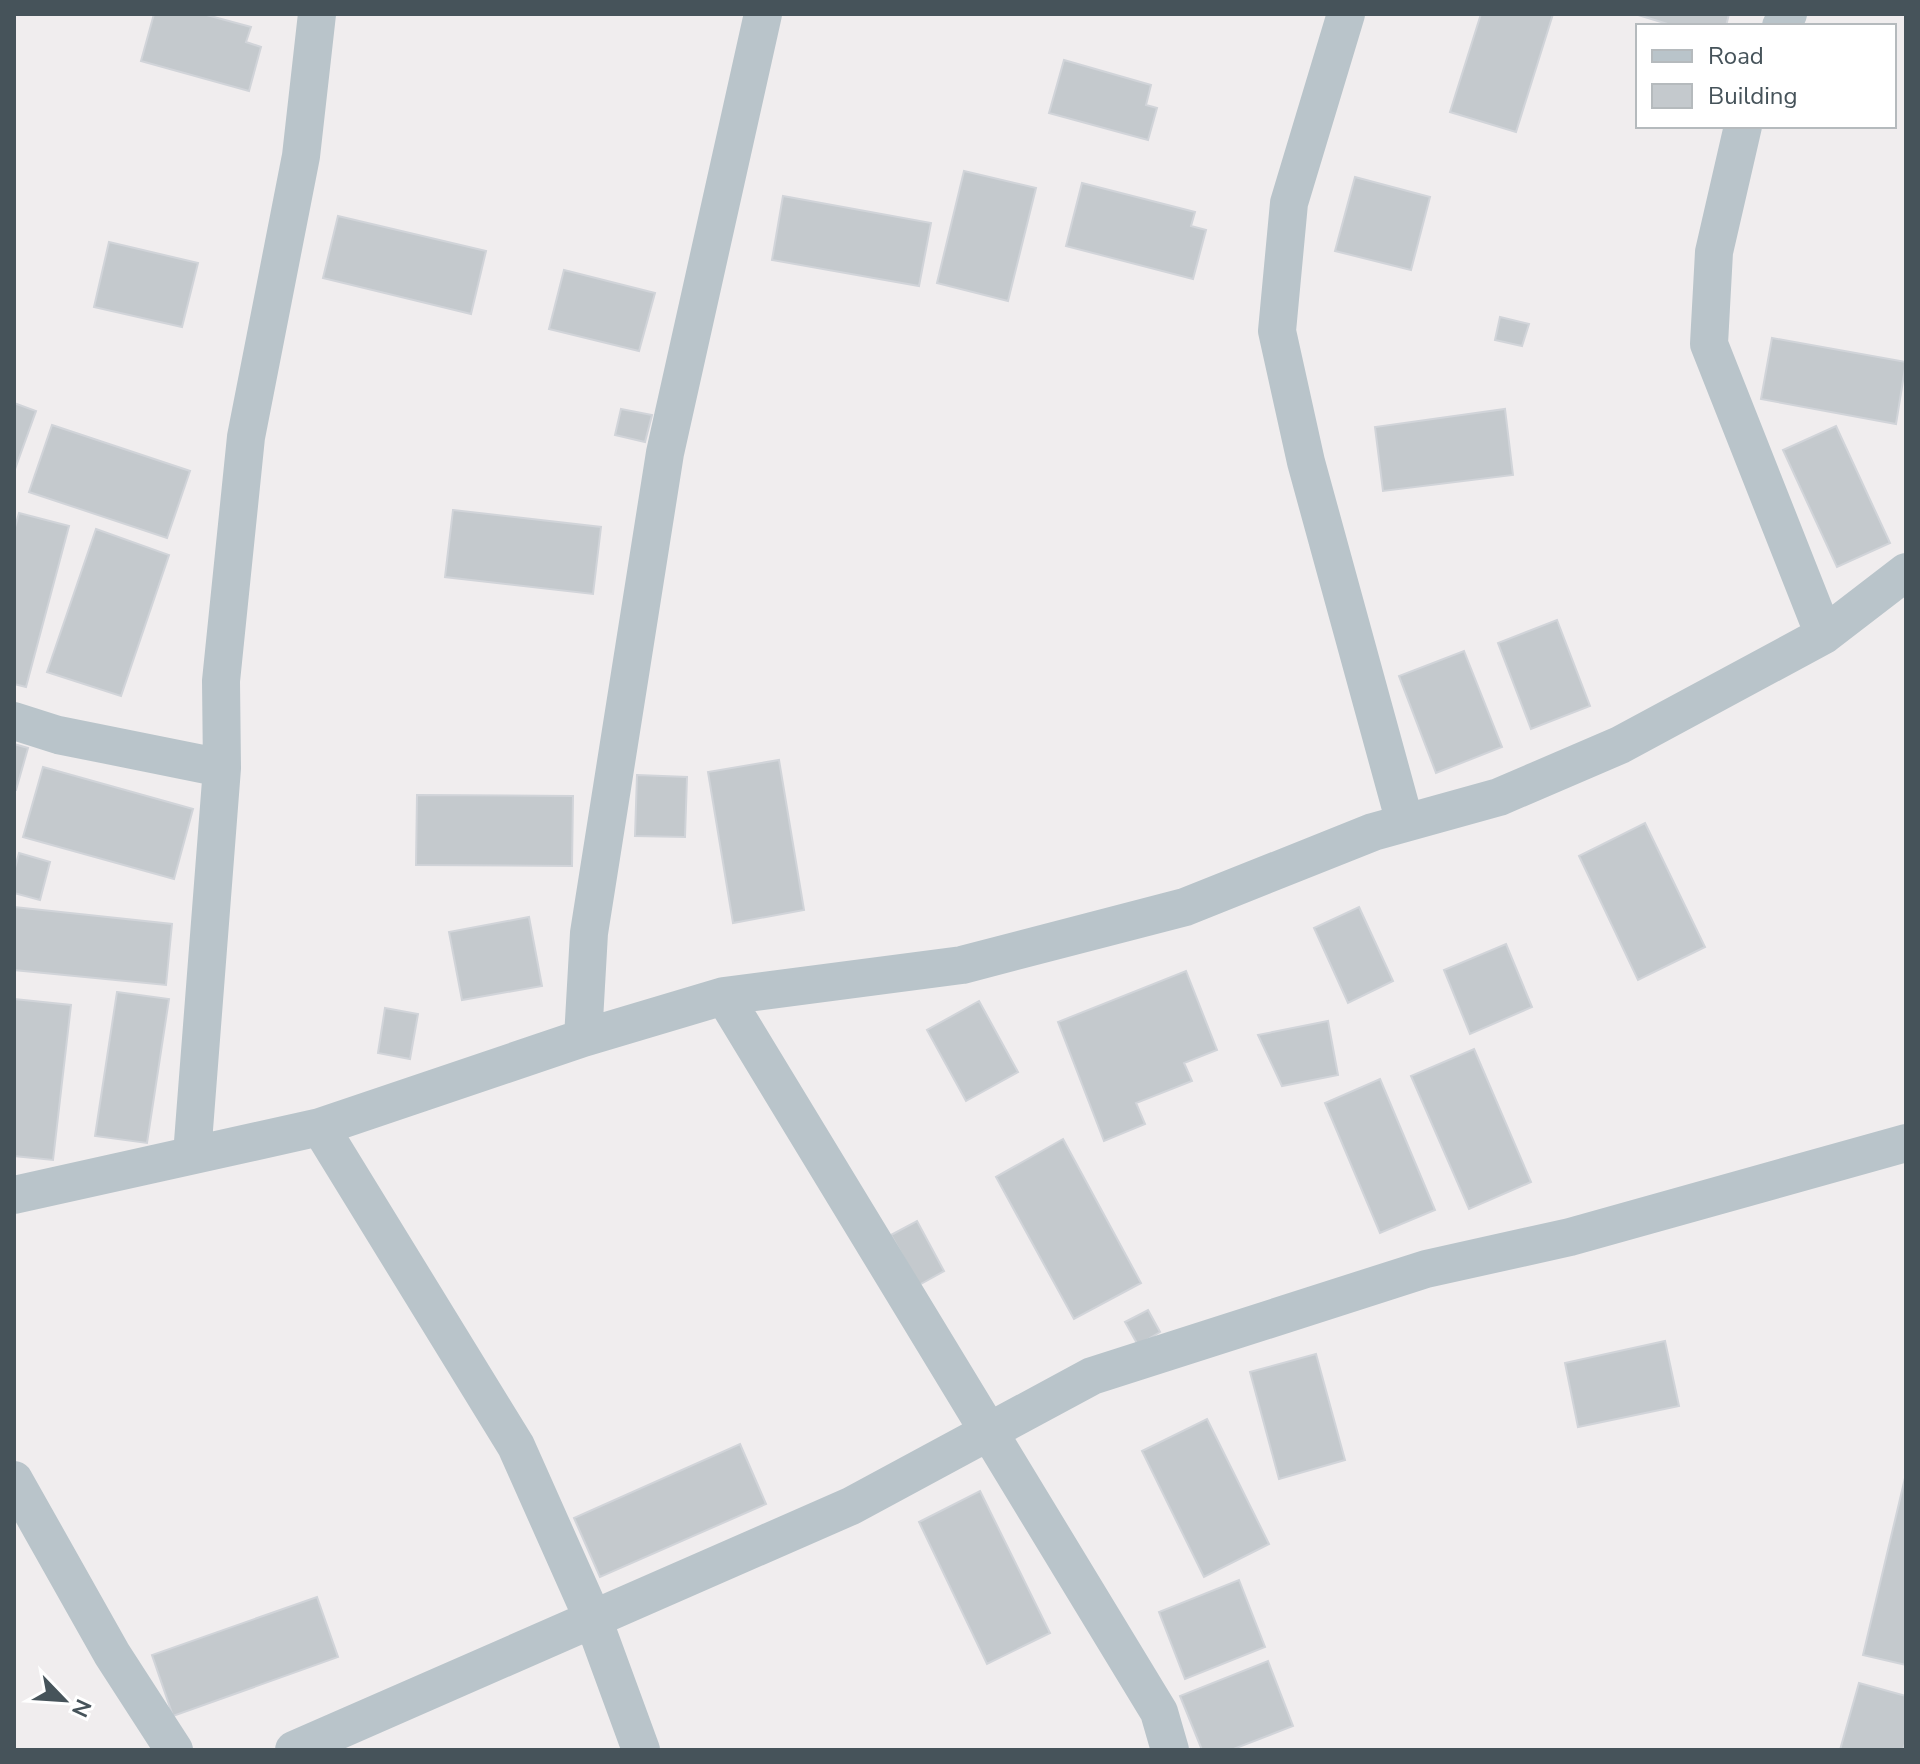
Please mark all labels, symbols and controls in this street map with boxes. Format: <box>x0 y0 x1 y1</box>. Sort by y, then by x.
legend <box>1636 24 1896 128</box>
text: Road <box>1708 40 1764 72</box>
text: Building <box>1708 80 1798 112</box>
north arrow <box>24 1660 104 1740</box>
text: N <box>64 1694 98 1722</box>

